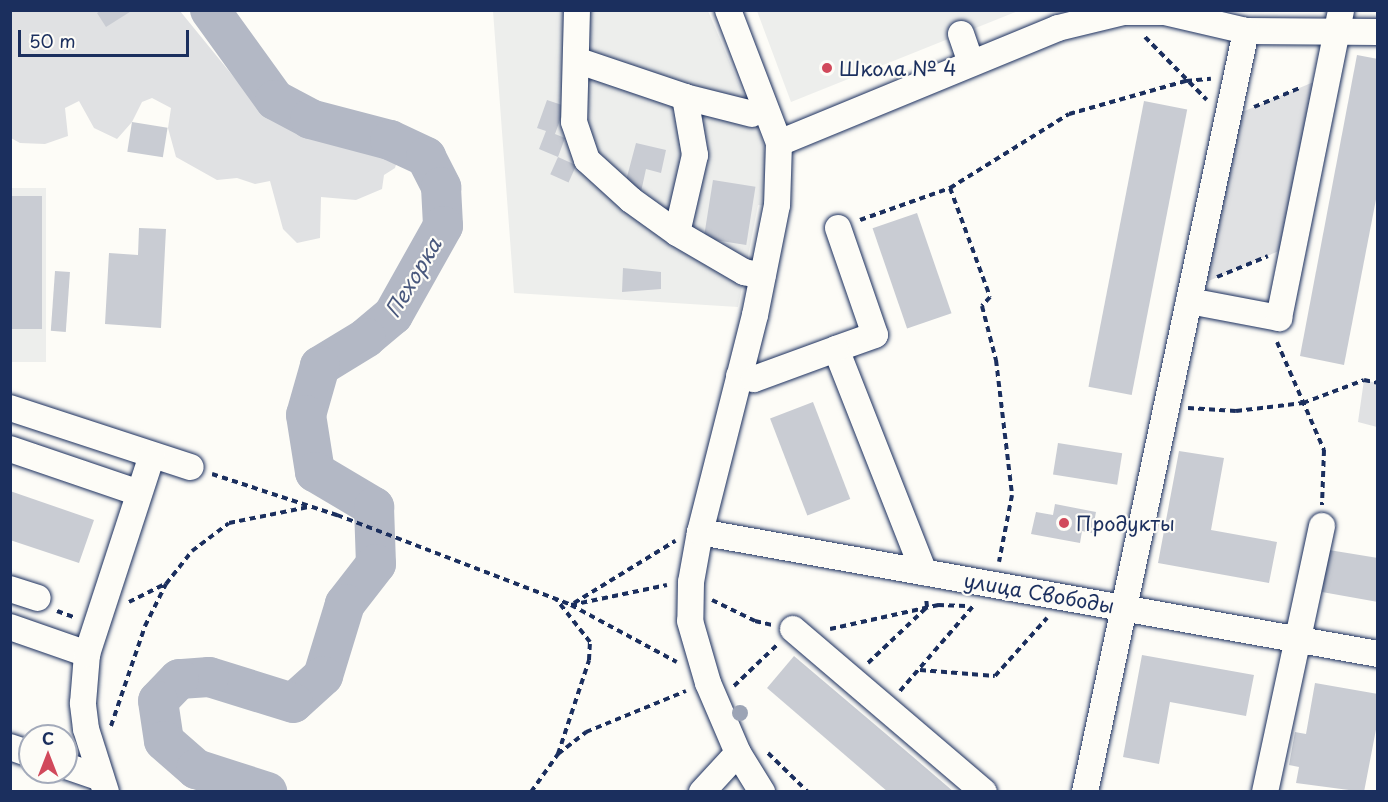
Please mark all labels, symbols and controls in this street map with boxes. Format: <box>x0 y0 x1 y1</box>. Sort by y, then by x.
scale bar <box>21 18 192 56</box>
text: 50 m <box>29 27 76 54</box>
place label: Школа № 4 <box>839 56 957 80</box>
marker: Школа № 4 <box>820 61 834 75</box>
water label: Пехорка <box>379 233 445 321</box>
place label: Продукты <box>1076 511 1175 535</box>
marker: Продукты <box>1057 516 1071 530</box>
street label: улица Свободы <box>961 568 1117 618</box>
north arrow <box>18 724 78 784</box>
text: С <box>42 726 54 750</box>

